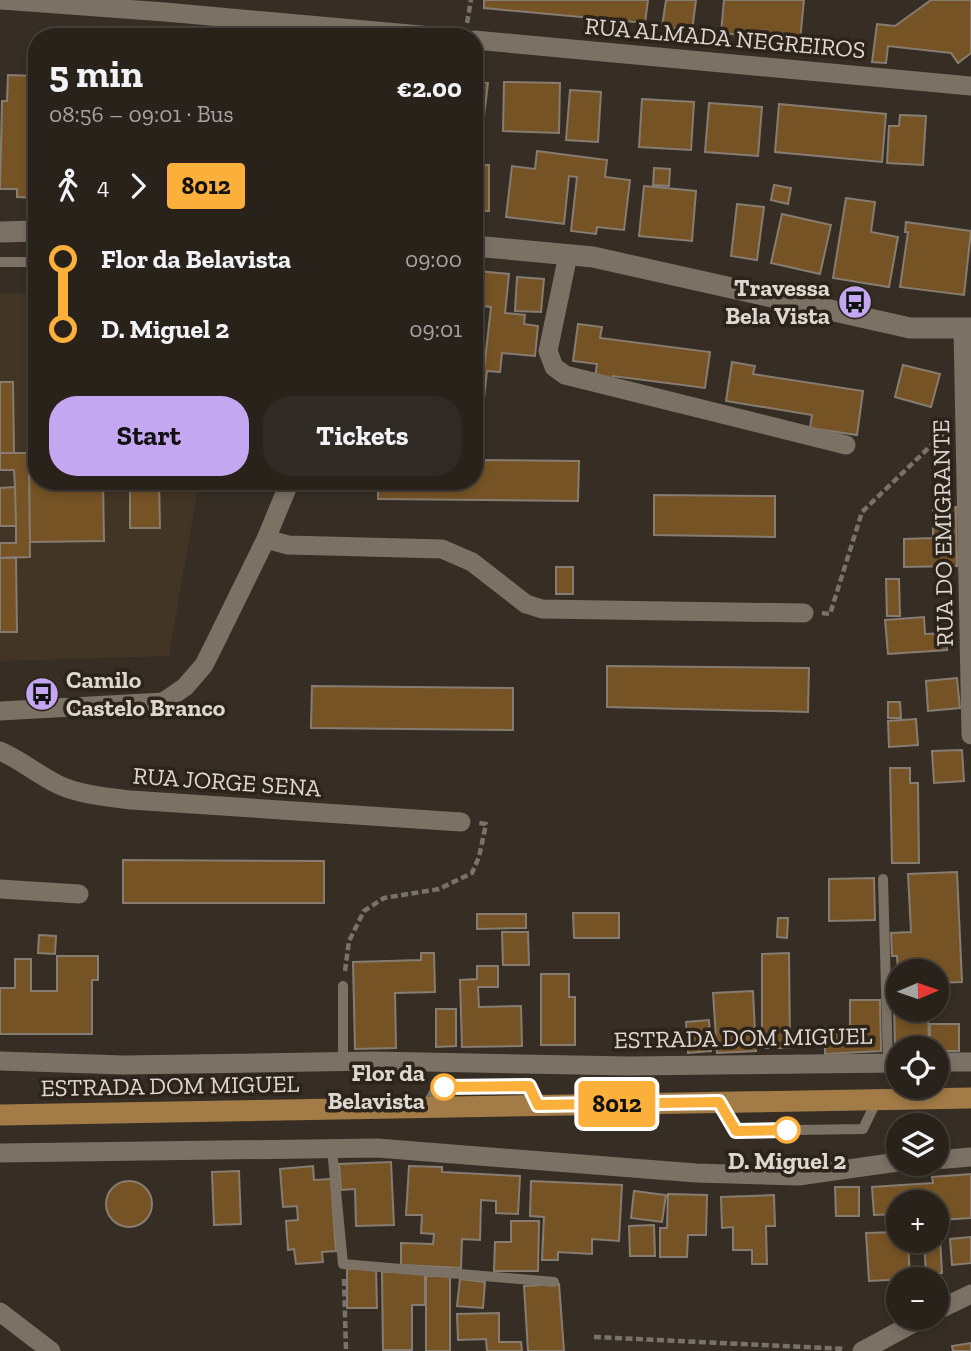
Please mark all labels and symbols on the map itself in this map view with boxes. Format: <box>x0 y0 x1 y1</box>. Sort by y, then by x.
street label: RUA ALMADA NEGREIROS <box>583 11 867 64</box>
place label: Travessa Bela Vista <box>725 273 830 330</box>
bus stop icon: Travessa Bela Vista <box>836 283 874 321</box>
street label: RUA DO EMIGRANTE <box>926 419 959 647</box>
place label: Camilo Castelo Branco <box>66 665 226 722</box>
bus stop icon: Camilo Castelo Branco <box>23 675 61 713</box>
street label: RUA JORGE SENA <box>132 760 323 803</box>
north arrow <box>886 959 948 1022</box>
street label: ESTRADA DOM MIGUEL <box>613 1021 873 1054</box>
place label: Flor da Belavista <box>327 1058 425 1115</box>
street label: ESTRADA DOM MIGUEL <box>40 1069 300 1102</box>
marker: Flor da Belavista <box>431 1074 457 1100</box>
line badge: 8012 <box>568 1081 666 1127</box>
marker: D. Miguel 2 <box>774 1117 800 1143</box>
place label: D. Miguel 2 <box>728 1146 846 1175</box>

